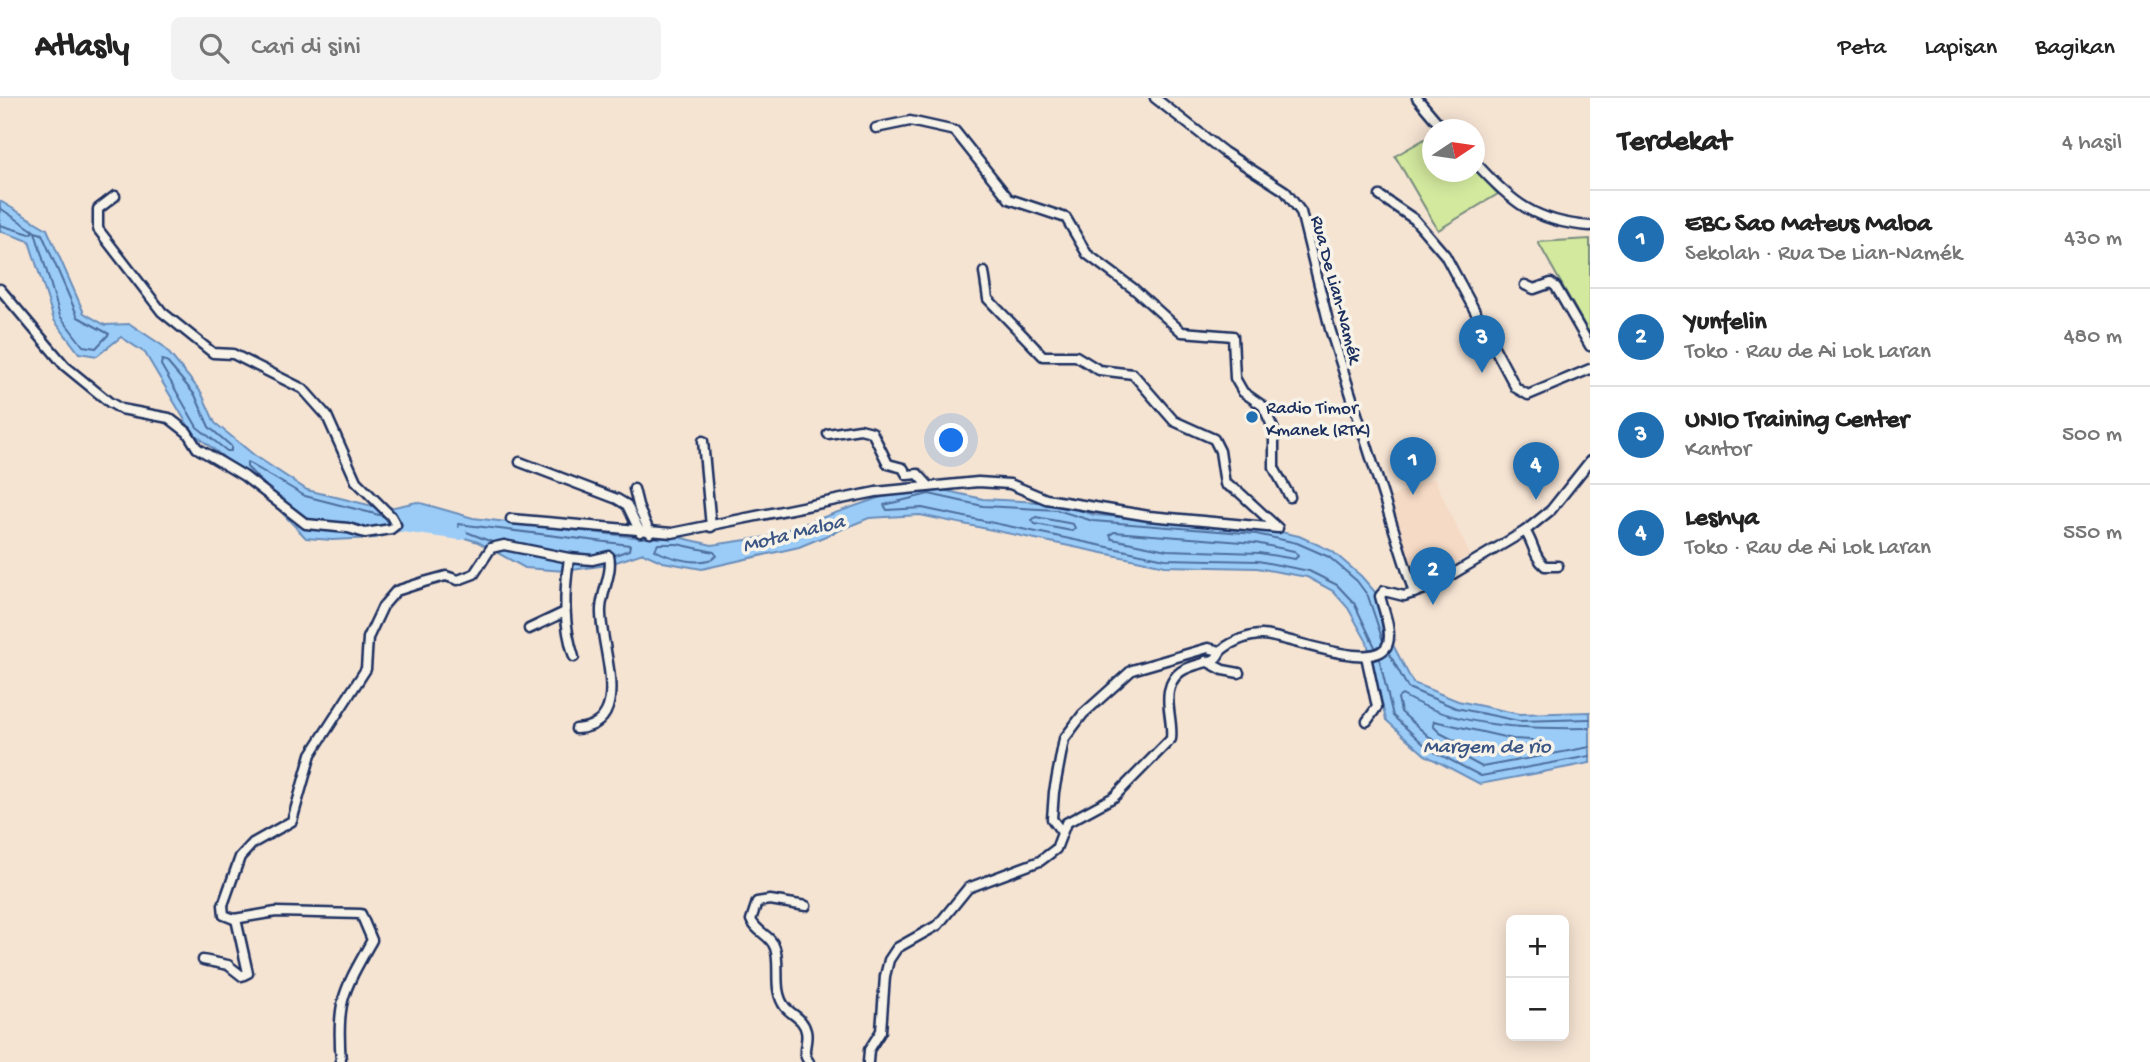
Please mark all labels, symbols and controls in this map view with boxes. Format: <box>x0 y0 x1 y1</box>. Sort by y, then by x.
search box <box>171 17 661 80</box>
text: Atlasly <box>35 29 129 67</box>
icon: search <box>195 29 233 67</box>
text: Cari di sini <box>251 33 361 64</box>
text: Peta <box>1838 34 1886 63</box>
text: Lapisan <box>1924 34 1997 63</box>
text: Bagikan <box>2035 34 2115 63</box>
north arrow <box>1422 119 1485 182</box>
text: Terdekat <box>1618 126 1731 161</box>
text: 4 hasil <box>2062 130 2122 157</box>
text: EBC Sao Mateus Maloa <box>1685 210 1931 241</box>
street label: Rua De Lian-Namék <box>1304 214 1366 368</box>
text: 1 <box>1636 226 1646 253</box>
text: 430 m <box>2064 226 2122 253</box>
text: Sekolah · Rua De Lian-Namék <box>1685 241 1962 268</box>
text: Yunfelin <box>1685 308 1767 339</box>
pin: 3 <box>1459 315 1505 373</box>
text: 2 <box>1635 324 1647 351</box>
text: 480 m <box>2064 324 2122 351</box>
text: Toko · Rau de Ai Lok Laran <box>1685 339 1931 366</box>
place label: Radio Timor Kmanek (RTK) <box>1266 398 1371 443</box>
text: UNIO Training Center <box>1685 406 1909 437</box>
marker: Radio Timor Kmanek (RTK) <box>1244 409 1260 425</box>
text: 3 <box>1635 422 1647 449</box>
text: 500 m <box>2062 422 2122 449</box>
your location <box>934 423 968 457</box>
pin: 1 <box>1390 437 1436 495</box>
text: Kantor <box>1685 437 1751 464</box>
pin: 4 <box>1513 442 1559 500</box>
text: Leshya <box>1685 504 1759 535</box>
water label: Mota Maloa <box>740 510 849 560</box>
text: 4 <box>1636 520 1646 547</box>
text: 550 m <box>2063 520 2122 547</box>
text: Toko · Rau de Ai Lok Laran <box>1685 535 1931 562</box>
pin: 2 <box>1410 547 1456 605</box>
water label: Margem de rio <box>1423 736 1552 761</box>
map controls <box>1506 915 1569 1041</box>
button: + <box>1506 915 1569 978</box>
button: − <box>1506 978 1569 1041</box>

